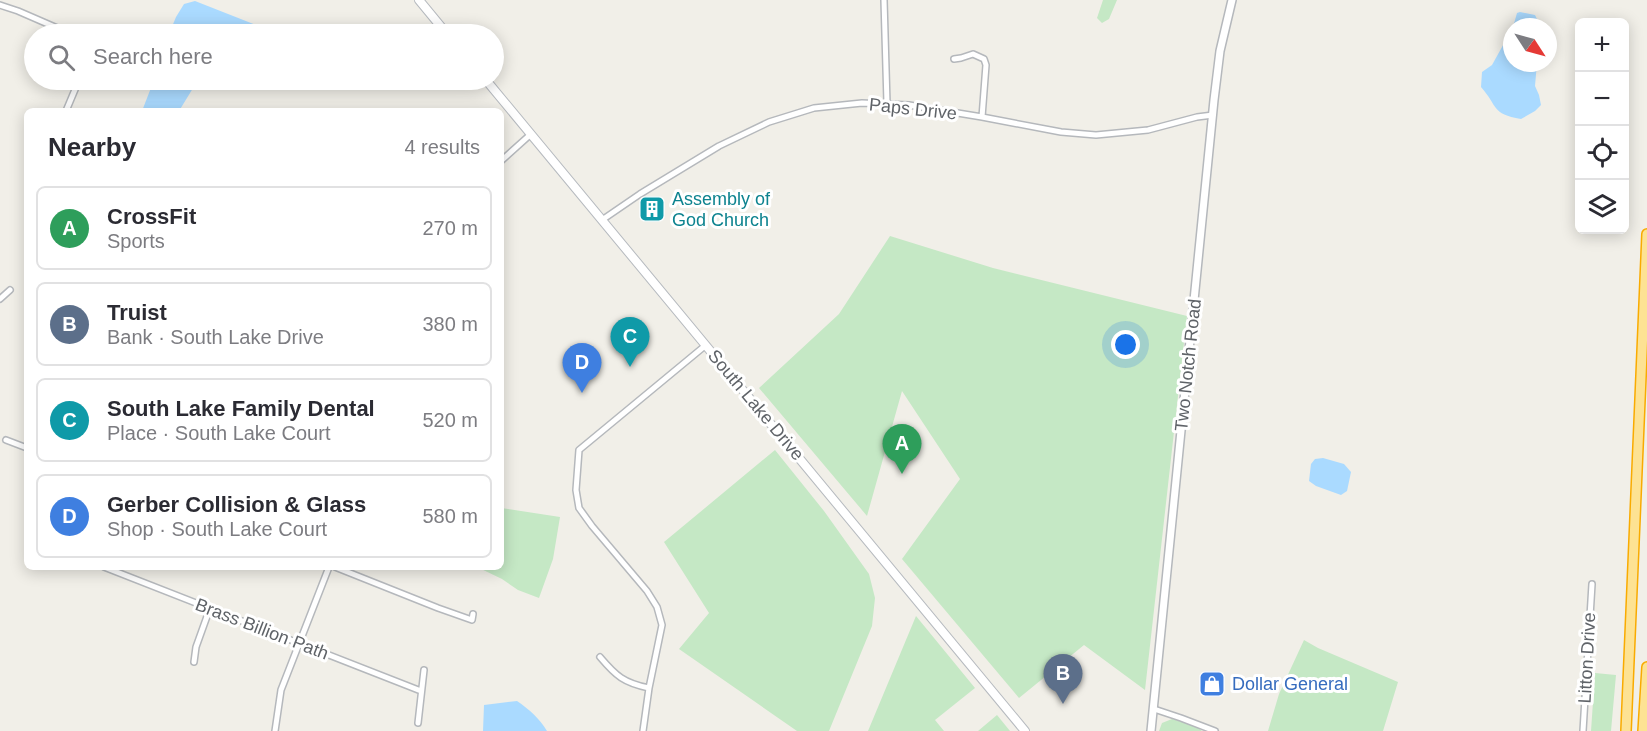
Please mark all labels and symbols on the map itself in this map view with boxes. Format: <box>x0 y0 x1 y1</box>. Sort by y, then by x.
north arrow <box>1503 18 1557 72</box>
street label: Paps Drive <box>868 94 958 124</box>
place label: Assembly of God Church <box>672 189 771 230</box>
building icon: Assembly of God Church <box>637 194 667 224</box>
street label: Two Notch Road <box>1171 298 1205 432</box>
pin: C <box>610 318 650 367</box>
your location <box>1111 330 1140 359</box>
pin: D <box>562 344 602 393</box>
street label: South Lake Drive <box>704 346 808 464</box>
pin: A <box>882 424 922 474</box>
street label: Brass Billion Path <box>193 594 331 664</box>
street label: Litton Drive <box>1575 612 1599 704</box>
pin: B <box>1044 654 1082 704</box>
shop icon: Dollar General <box>1197 669 1227 699</box>
place label: Dollar General <box>1232 674 1348 694</box>

